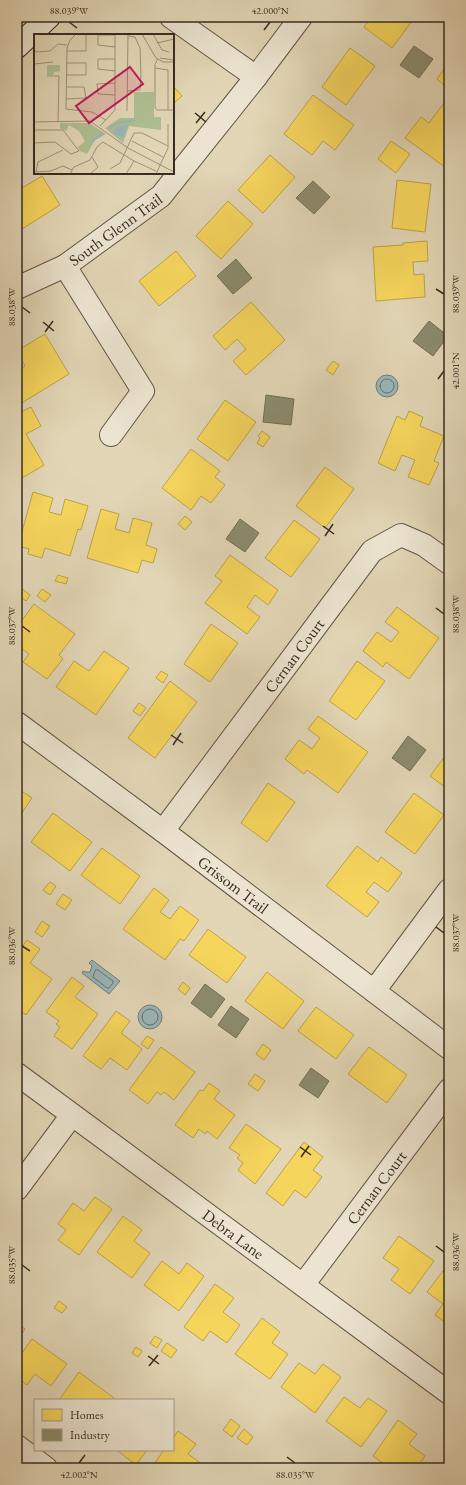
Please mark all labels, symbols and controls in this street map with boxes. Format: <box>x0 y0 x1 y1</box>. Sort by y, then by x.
text: 88.039°W <box>50 4 89 17</box>
text: 42.000°N <box>251 4 289 17</box>
inset map <box>34 34 174 174</box>
street label: South Glenn Trail <box>65 189 167 271</box>
text: 88.039°W <box>449 274 462 313</box>
text: 88.038°W <box>5 287 18 326</box>
text: 42.001°N <box>449 352 462 390</box>
text: 88.038°W <box>449 594 462 633</box>
text: 88.037°W <box>5 606 18 645</box>
street label: Cernan Court <box>260 614 329 697</box>
street label: Grissom Trail <box>194 851 273 919</box>
text: 88.037°W <box>449 913 462 952</box>
text: 88.036°W <box>5 926 18 965</box>
street label: Cernan Court <box>342 1146 411 1229</box>
street label: Debra Lane <box>198 1204 268 1264</box>
text: 88.036°W <box>449 1232 462 1271</box>
text: 88.035°W <box>5 1245 18 1284</box>
legend <box>34 1399 174 1451</box>
text: Homes <box>70 1407 104 1423</box>
text: Industry <box>70 1427 110 1443</box>
text: 42.002°N <box>60 1468 98 1481</box>
text: 88.035°W <box>276 1468 315 1481</box>

